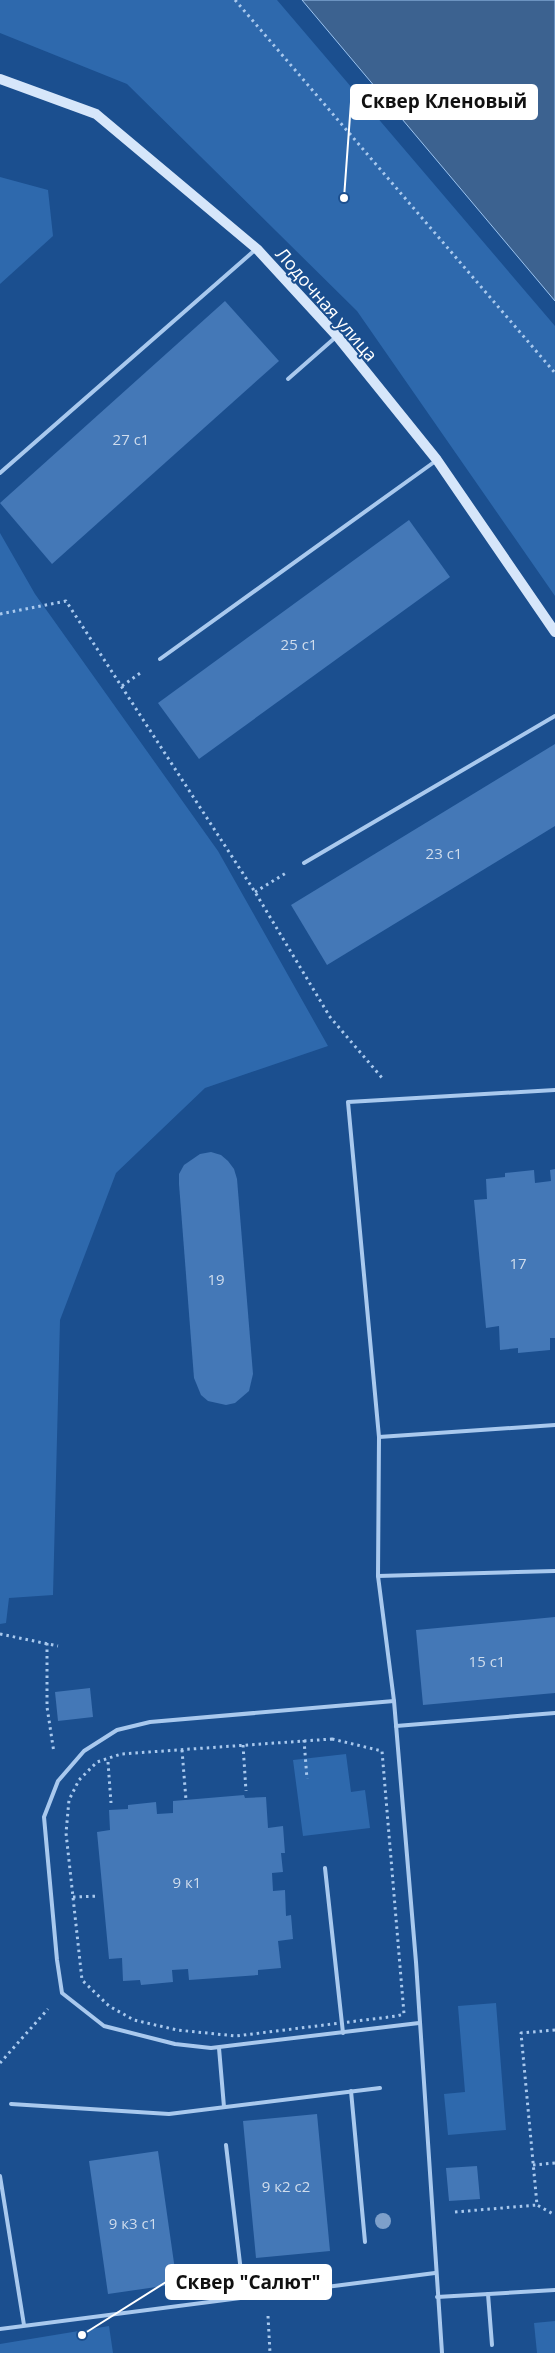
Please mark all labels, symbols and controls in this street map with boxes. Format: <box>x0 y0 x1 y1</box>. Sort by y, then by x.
callout: Сквер Кленовый <box>351 85 537 119</box>
text: Сквер Кленовый <box>361 88 527 114</box>
street label: Лодочная улица <box>271 242 383 366</box>
house number: 27 с1 <box>113 429 149 449</box>
house number: 25 с1 <box>281 634 317 654</box>
house number: 23 с1 <box>426 843 462 863</box>
house number: 17 <box>509 1253 527 1273</box>
house number: 19 <box>207 1269 225 1289</box>
house number: 15 с1 <box>469 1651 505 1671</box>
house number: 9 к1 <box>173 1872 201 1892</box>
house number: 9 к2 с2 <box>262 2176 310 2196</box>
house number: 9 к3 с1 <box>109 2213 157 2233</box>
callout: Сквер "Салют" <box>166 2265 331 2299</box>
text: Сквер "Салют" <box>176 2269 320 2295</box>

